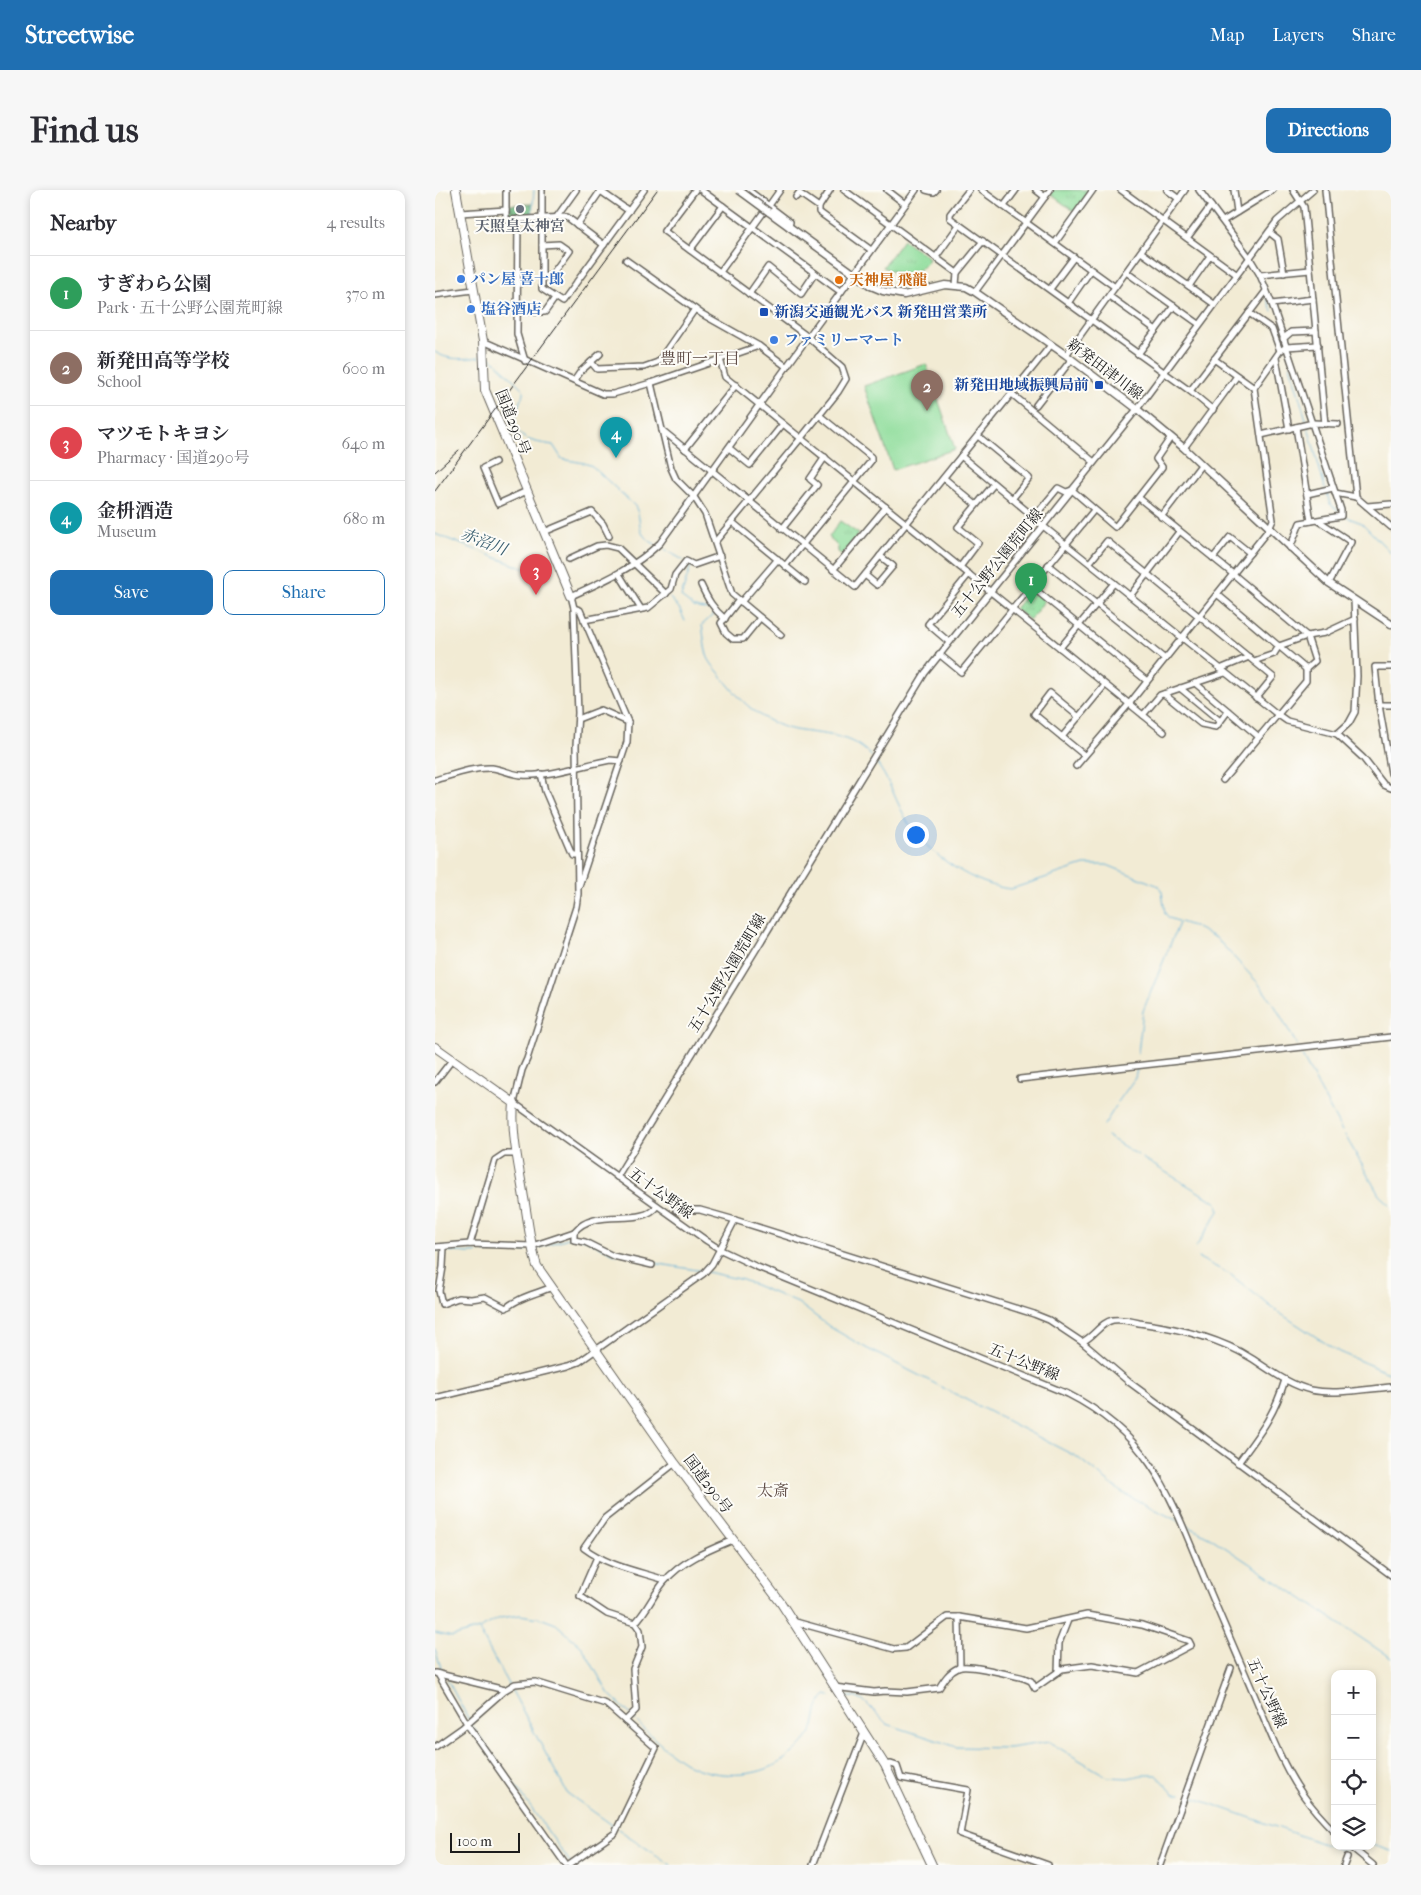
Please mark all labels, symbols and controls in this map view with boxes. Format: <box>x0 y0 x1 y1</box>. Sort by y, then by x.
text: Streetwise <box>25 21 134 49</box>
text: Map <box>1210 25 1244 46</box>
text: Layers <box>1272 25 1324 46</box>
text: Share <box>1352 25 1396 46</box>
button: Directions <box>1266 108 1391 153</box>
text: Find us <box>30 110 139 151</box>
marker: 天照皇太神宮 <box>514 203 526 215</box>
text: Nearby <box>50 211 116 235</box>
text: 4 results <box>327 213 385 232</box>
place label: 天照皇太神宮 <box>475 217 565 235</box>
place label: パン屋 喜十郎 <box>471 270 564 288</box>
place label: 天神屋 飛龍 <box>849 271 927 289</box>
text: すぎわら公園 <box>97 273 211 295</box>
marker: パン屋 喜十郎 <box>455 273 467 285</box>
marker: 天神屋 飛龍 <box>833 274 845 286</box>
text: 1 <box>63 284 69 303</box>
text: 370 m <box>345 284 385 303</box>
text: Park · 五十公野公園荒町線 <box>97 298 283 317</box>
place label: 塩谷酒店 <box>481 300 541 318</box>
marker: 塩谷酒店 <box>465 303 477 315</box>
place label: 新潟交通観光バス 新発田営業所 <box>774 303 987 321</box>
marker: 新潟交通観光バス 新発田営業所 <box>758 306 770 318</box>
place label: ファミリーマート <box>784 331 904 349</box>
marker: ファミリーマート <box>768 334 780 346</box>
street label: 新発田津川線 <box>1064 335 1146 403</box>
district label: 豊町一丁目 <box>660 349 740 368</box>
text: 新発田高等学校 <box>97 350 230 372</box>
text: 2 <box>62 359 70 378</box>
text: 600 m <box>342 359 385 378</box>
pin: 2 <box>911 370 943 411</box>
text: School <box>97 372 142 391</box>
place label: 新発田地域振興局前 <box>954 376 1089 394</box>
marker: 新発田地域振興局前 <box>1093 379 1105 391</box>
street label: 国道290号 <box>492 387 534 457</box>
pin: 4 <box>600 417 632 458</box>
text: マツモトキヨシ <box>97 423 229 445</box>
text: 3 <box>63 434 69 453</box>
text: 640 m <box>341 434 385 453</box>
text: Pharmacy · 国道290号 <box>97 448 250 467</box>
text: 金枡酒造 <box>97 500 173 522</box>
street label: 五十公野公園荒町線 <box>948 505 1046 621</box>
text: 4 <box>61 509 71 528</box>
text: 680 m <box>343 509 385 528</box>
text: Museum <box>97 522 157 541</box>
water label: 赤沼川 <box>458 524 511 560</box>
pin: 3 <box>520 554 552 595</box>
pin: 1 <box>1015 563 1047 604</box>
button: Save <box>50 570 213 615</box>
button: Share <box>223 570 385 615</box>
your location <box>903 822 929 848</box>
street label: 五十公野公園荒町線 <box>685 910 769 1036</box>
street label: 五十公野線 <box>625 1164 697 1222</box>
street label: 五十公野線 <box>986 1340 1062 1384</box>
street label: 国道290号 <box>680 1451 736 1517</box>
district label: 太斎 <box>757 1481 789 1500</box>
street label: 五十公野線 <box>1244 1655 1290 1731</box>
map controls <box>1331 1670 1376 1850</box>
button: + <box>1331 1670 1376 1715</box>
button: − <box>1331 1715 1376 1760</box>
button: locate <box>1331 1760 1376 1805</box>
button: layers <box>1331 1805 1376 1850</box>
scale bar <box>450 1830 520 1853</box>
text: 100 m <box>457 1833 492 1850</box>

